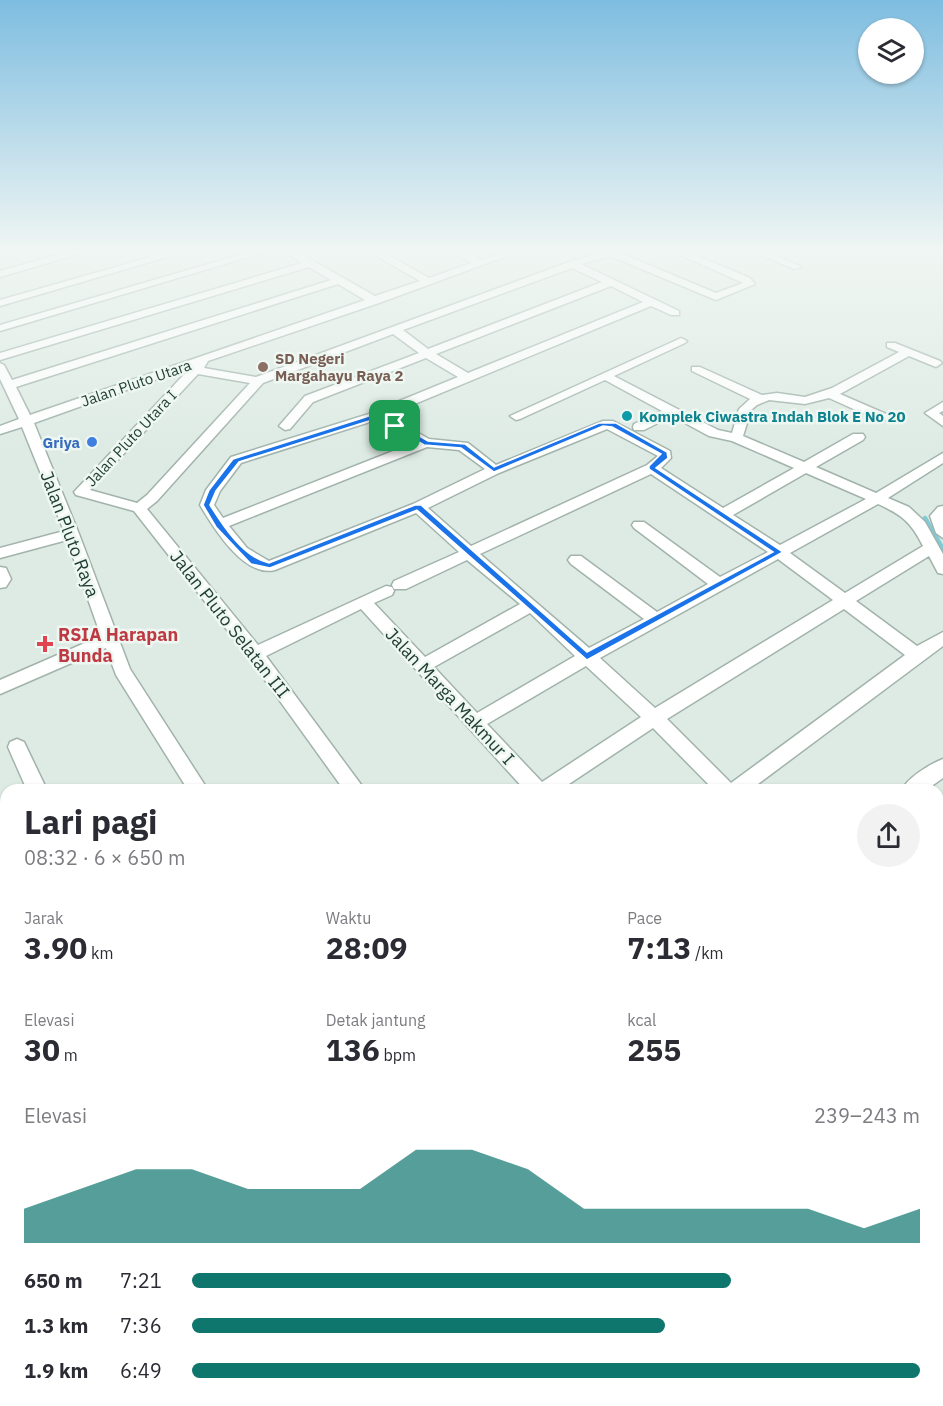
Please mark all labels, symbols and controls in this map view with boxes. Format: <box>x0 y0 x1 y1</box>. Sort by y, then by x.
map controls <box>858 18 924 84</box>
button: layers <box>858 18 924 84</box>
place label: SD Negeri Margahayu Raya 2 <box>275 349 404 385</box>
street label: Jalan Pluto Utara <box>78 355 194 411</box>
marker: SD Negeri Margahayu Raya 2 <box>256 360 270 374</box>
street label: Jalan Pluto Utara I <box>81 386 181 490</box>
pin <box>369 400 420 451</box>
place label: Komplek Ciwastra Indah Blok E No 20 <box>639 407 906 426</box>
icon: arrive <box>378 409 411 442</box>
marker: Komplek Ciwastra Indah Blok E No 20 <box>620 409 634 423</box>
place label: Griya <box>43 433 80 452</box>
marker: Griya <box>85 435 99 449</box>
street label: Jalan Pluto Raya <box>35 468 105 601</box>
street label: Jalan Pluto Selatan III <box>165 546 295 702</box>
place label: RSIA Harapan Bunda <box>58 623 178 667</box>
street label: Jalan Marga Makmur I <box>380 623 520 769</box>
marker: RSIA Harapan Bunda <box>36 635 54 653</box>
text: Lari pagi <box>24 800 157 843</box>
button: share <box>857 804 920 867</box>
text: 08:32 · 6 × 650 m <box>24 844 185 871</box>
text: Jarak <box>24 908 64 928</box>
text: Waktu <box>326 908 371 928</box>
text: Pace <box>627 908 662 928</box>
text: 3.90 <box>24 928 87 967</box>
text: 28:09 <box>326 928 408 967</box>
text: 7:13 <box>627 928 691 967</box>
text: km <box>87 943 114 963</box>
text: /km <box>691 943 724 963</box>
text: Elevasi <box>24 1010 74 1030</box>
text: Detak jantung <box>326 1010 425 1030</box>
text: kcal <box>627 1010 656 1030</box>
text: 30 <box>24 1030 60 1069</box>
text: 136 <box>326 1030 380 1069</box>
text: 255 <box>627 1030 681 1069</box>
text: m <box>60 1045 78 1065</box>
text: bpm <box>380 1045 416 1065</box>
text: Elevasi <box>24 1102 87 1129</box>
text: 239–243 m <box>814 1102 920 1129</box>
text: 650 m <box>24 1267 83 1294</box>
text: 7:21 <box>120 1267 162 1294</box>
text: 1.3 km <box>24 1312 88 1339</box>
text: 7:36 <box>120 1312 162 1339</box>
text: 1.9 km <box>24 1357 88 1384</box>
text: 6:49 <box>120 1357 162 1384</box>

